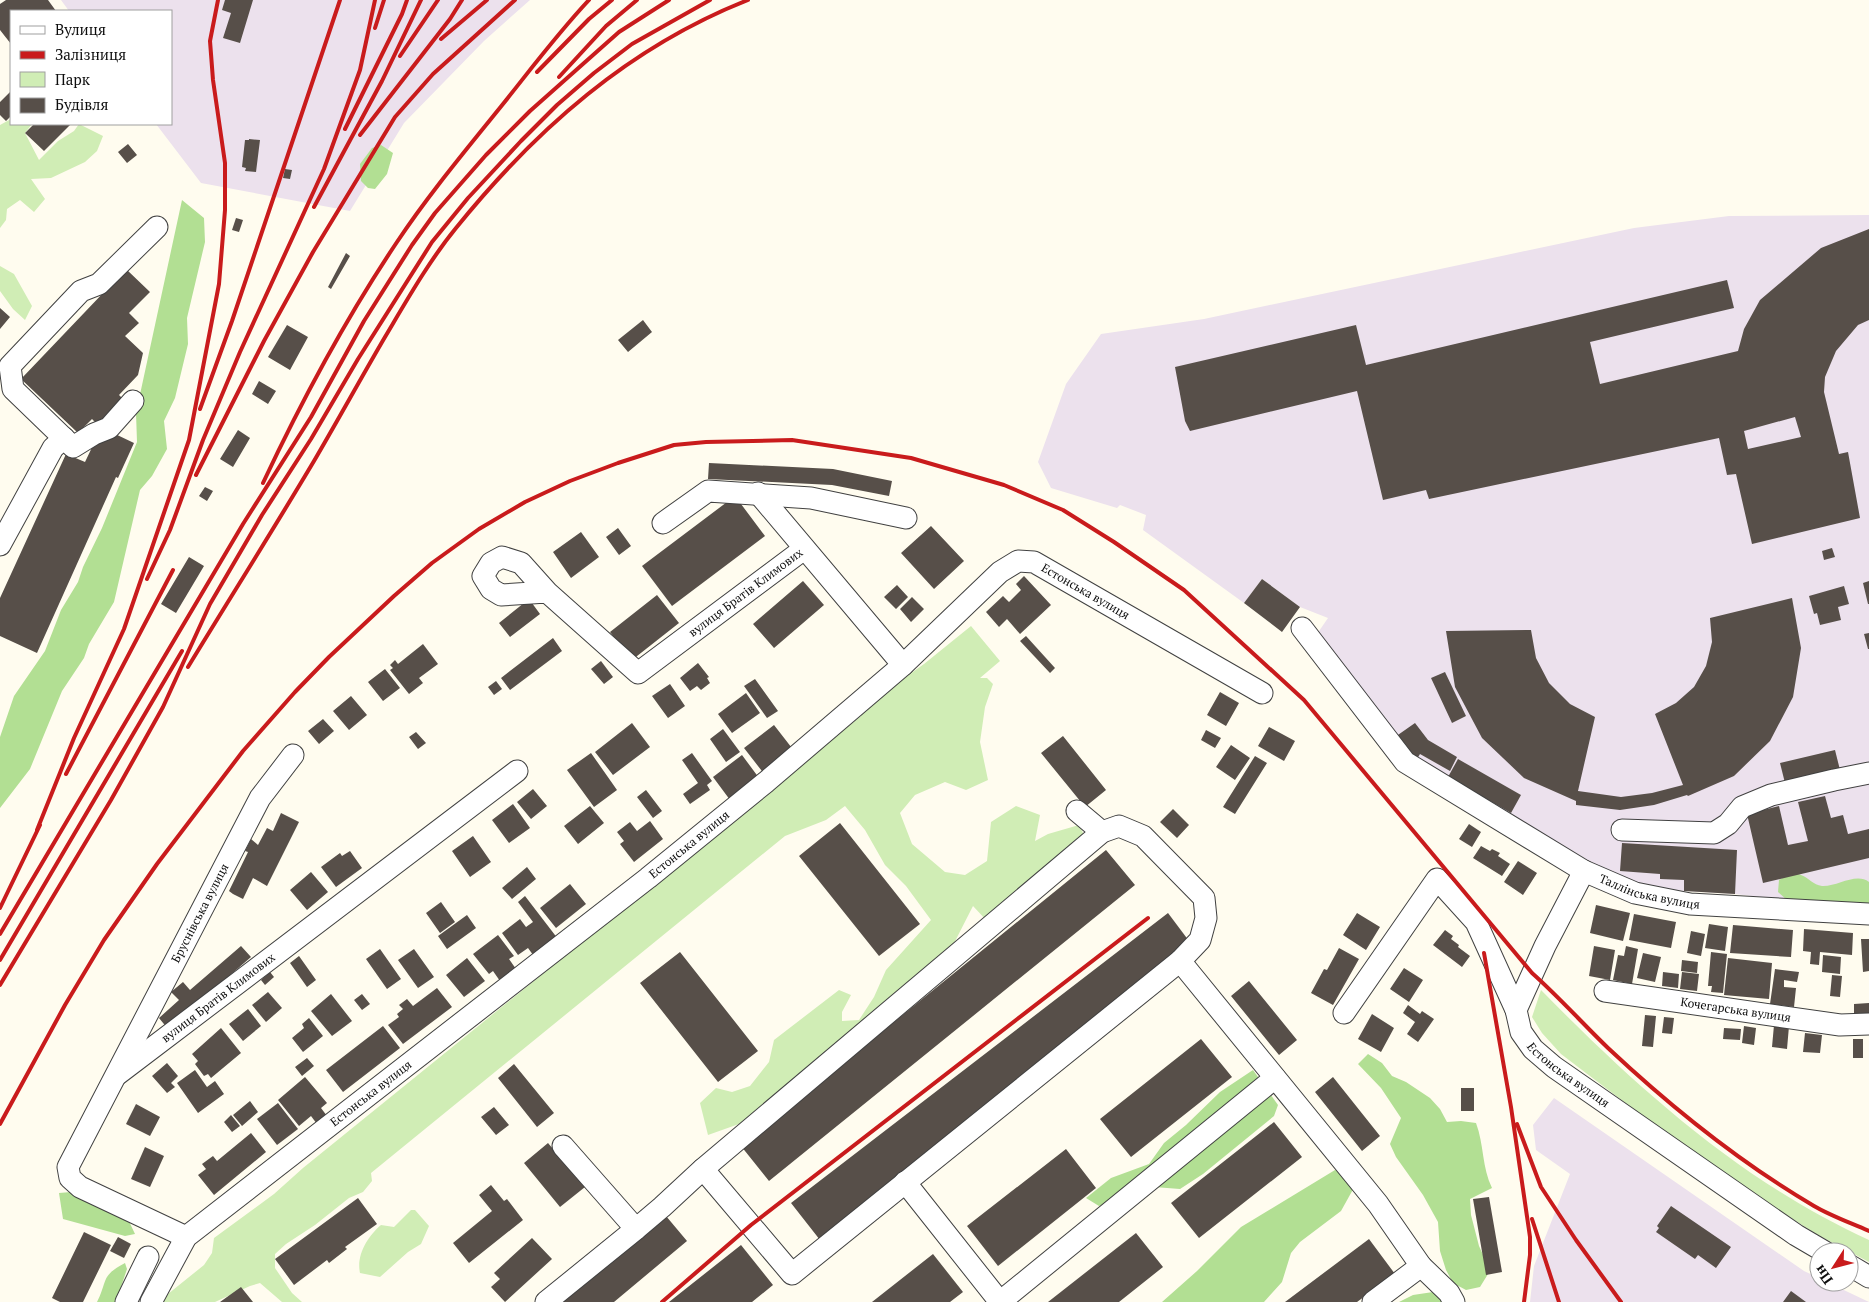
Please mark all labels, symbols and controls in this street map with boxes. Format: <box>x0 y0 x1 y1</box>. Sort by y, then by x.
legend <box>10 10 172 125</box>
text: Вулиця <box>55 19 106 39</box>
text: Залізниця <box>55 44 126 64</box>
text: Парк <box>55 69 91 89</box>
text: Будівля <box>55 94 108 114</box>
street label: вулиця Братів Климових <box>685 544 806 640</box>
street label: Естонська вулиця <box>1039 560 1132 622</box>
street label: Естонська вулиця <box>646 807 732 881</box>
street label: Бруснівська вулиця <box>168 861 232 965</box>
street label: Таллінська вулиця <box>1597 871 1700 912</box>
street label: вулиця Братів Климових <box>158 949 278 1045</box>
street label: Кочегарська вулиця <box>1679 994 1792 1025</box>
street label: Естонська вулиця <box>1524 1040 1613 1110</box>
street label: Естонська вулиця <box>327 1057 414 1129</box>
north arrow <box>1809 1242 1859 1292</box>
text: Пн <box>1810 1261 1837 1289</box>

